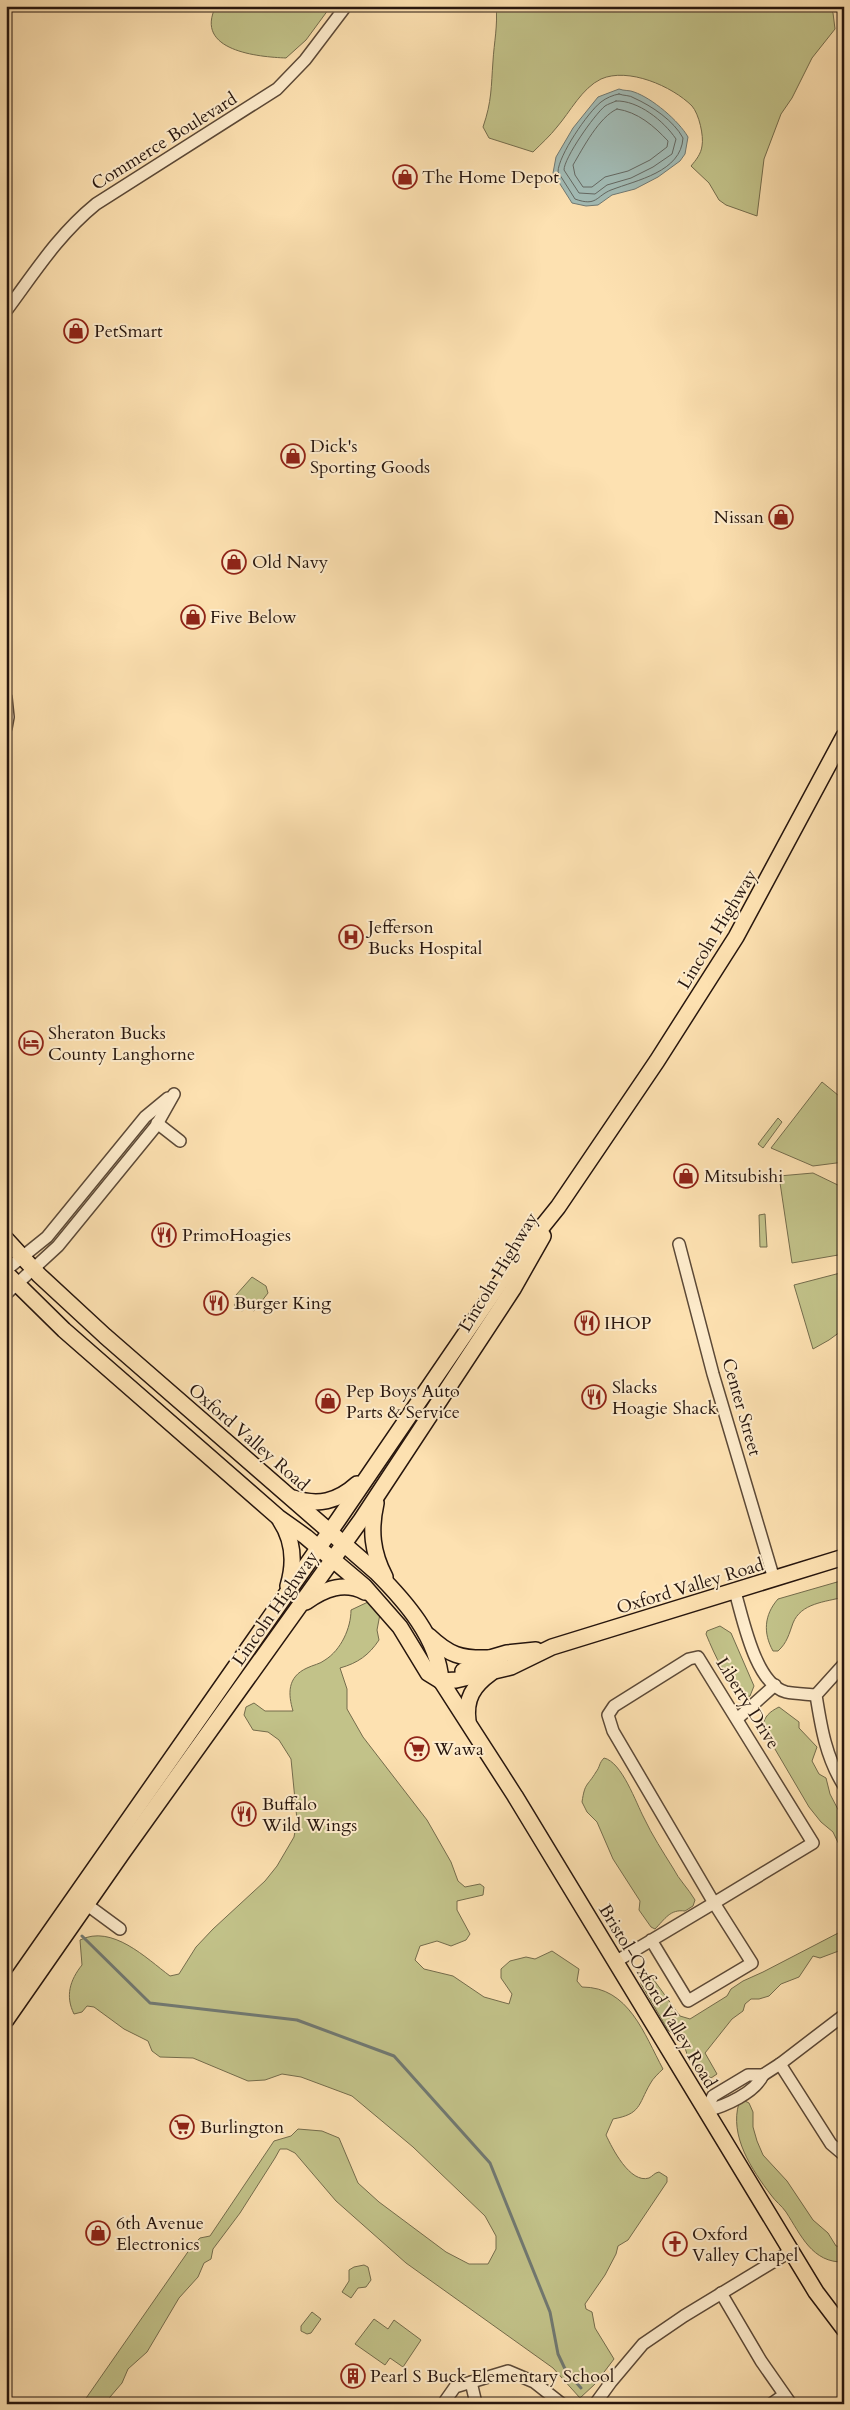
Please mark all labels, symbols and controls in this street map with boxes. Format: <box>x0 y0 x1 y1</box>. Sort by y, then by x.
street label: Commerce Boulevard <box>87 86 242 196</box>
shop icon: The Home Depot <box>392 164 418 190</box>
place label: The Home Depot <box>422 165 559 190</box>
shop icon: PetSmart <box>63 318 89 344</box>
place label: PetSmart <box>94 319 163 344</box>
place label: Dick's Sporting Goods <box>310 434 430 480</box>
shop icon: Dick's Sporting Goods <box>280 443 306 469</box>
shop icon: Nissan <box>768 504 794 530</box>
place label: Nissan <box>714 505 765 530</box>
shop icon: Old Navy <box>221 549 247 575</box>
place label: Old Navy <box>252 550 329 575</box>
shop icon: Five Below <box>180 604 206 630</box>
place label: Five Below <box>210 605 297 630</box>
street label: Lincoln Highway <box>672 864 763 994</box>
place label: Jefferson Bucks Hospital <box>365 915 483 961</box>
hospital icon: Jefferson Bucks Hospital <box>338 924 364 950</box>
place label: Sheraton Bucks County Langhorne <box>48 1021 195 1067</box>
hotel icon: Sheraton Bucks County Langhorne <box>18 1030 44 1056</box>
shop icon: Mitsubishi <box>673 1163 699 1189</box>
place label: Mitsubishi <box>704 1164 783 1189</box>
street label: Lincoln Highway <box>453 1207 544 1337</box>
restaurant icon: PrimoHoagies <box>151 1222 177 1248</box>
place label: PrimoHoagies <box>182 1223 291 1248</box>
restaurant icon: Burger King <box>203 1290 229 1316</box>
place label: Burger King <box>234 1291 332 1316</box>
restaurant icon: IHOP <box>574 1310 600 1336</box>
place label: IHOP <box>604 1311 652 1336</box>
street label: Center Street <box>716 1355 768 1459</box>
place label: Slacks Hoagie Shack <box>612 1375 718 1421</box>
street label: Oxford Valley Road <box>183 1378 315 1497</box>
place label: Pep Boys Auto Parts & Service <box>346 1379 460 1425</box>
restaurant icon: Slacks Hoagie Shack <box>581 1384 607 1410</box>
shop icon: Pep Boys Auto Parts & Service <box>315 1388 341 1414</box>
street label: Lincoln Highway <box>226 1545 325 1671</box>
street label: Oxford Valley Road <box>613 1552 767 1621</box>
street label: Liberty Drive <box>709 1653 786 1754</box>
supermarket icon: Wawa <box>404 1736 430 1762</box>
place label: Wawa <box>433 1737 484 1762</box>
place label: Buffalo Wild Wings <box>261 1792 357 1838</box>
restaurant icon: Buffalo Wild Wings <box>231 1801 257 1827</box>
street label: Bristol-Oxford Valley Road <box>593 1899 723 2093</box>
supermarket icon: Burlington <box>169 2114 195 2140</box>
place label: Burlington <box>200 2115 285 2140</box>
place label: 6th Avenue Electronics <box>116 2211 204 2257</box>
shop icon: 6th Avenue Electronics <box>85 2220 111 2246</box>
place label: Oxford Valley Chapel <box>692 2222 799 2268</box>
church icon: Oxford Valley Chapel <box>662 2231 688 2257</box>
building icon: Pearl S Buck Elementary School <box>340 2363 366 2389</box>
place label: Pearl S Buck Elementary School <box>370 2364 615 2389</box>

